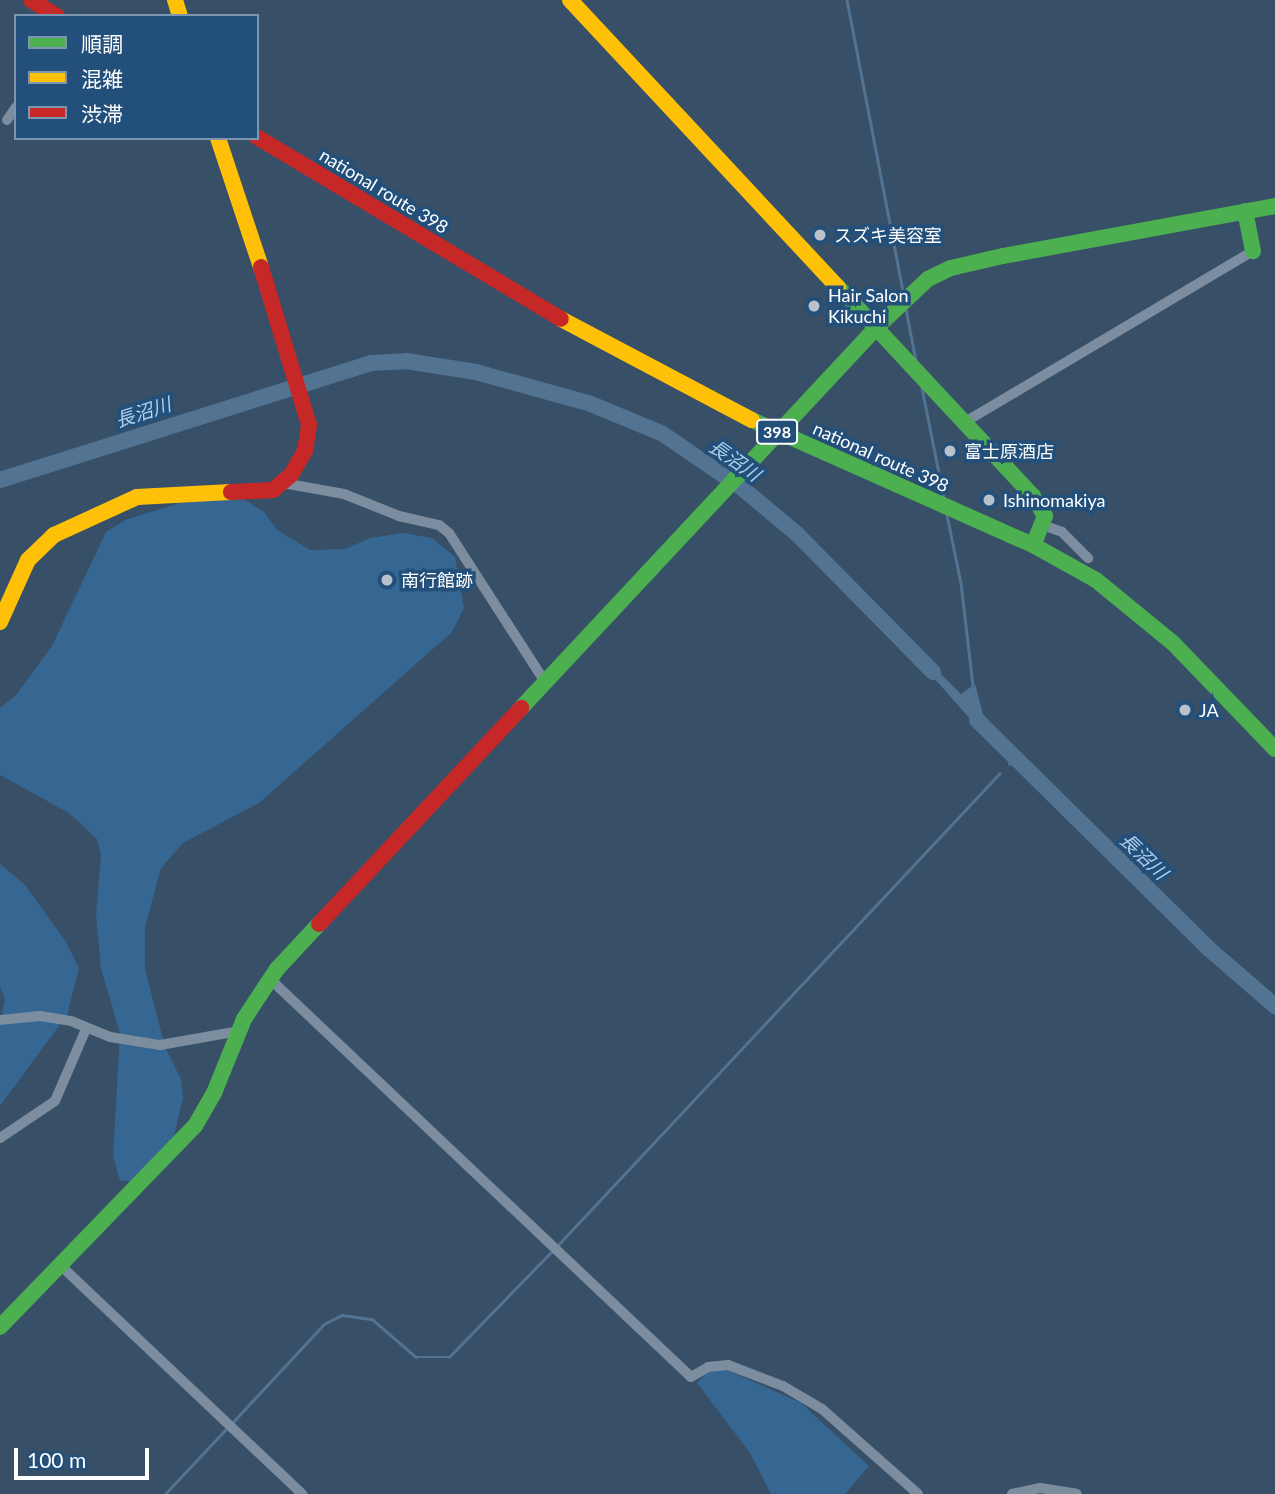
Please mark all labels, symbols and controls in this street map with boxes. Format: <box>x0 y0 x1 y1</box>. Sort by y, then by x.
legend <box>14 14 259 140</box>
text: 順調 <box>81 31 123 56</box>
text: 混雑 <box>81 66 123 91</box>
text: 渋滞 <box>81 101 123 126</box>
street label: national route 398 <box>316 144 452 238</box>
place label: スズキ美容室 <box>834 224 942 246</box>
marker: スズキ美容室 <box>812 227 828 243</box>
place label: Hair Salon Kikuchi <box>828 285 909 328</box>
marker: Hair Salon Kikuchi <box>806 298 822 314</box>
water label: 長沼川 <box>112 392 174 432</box>
street label: national route 398 <box>810 417 952 497</box>
road number: 398 <box>756 420 798 444</box>
water label: 長沼川 <box>705 434 765 486</box>
place label: 富士原酒店 <box>964 440 1054 462</box>
marker: 富士原酒店 <box>942 443 958 459</box>
place label: Ishinomakiya <box>1003 489 1105 511</box>
marker: Ishinomakiya <box>981 492 997 508</box>
place label: 南行館跡 <box>401 569 473 591</box>
marker: 南行館跡 <box>379 572 395 588</box>
place label: JA <box>1199 699 1219 721</box>
marker: JA <box>1177 702 1193 718</box>
water label: 長沼川 <box>1116 828 1172 884</box>
scale bar <box>18 1434 152 1478</box>
text: 100 m <box>27 1447 86 1472</box>

